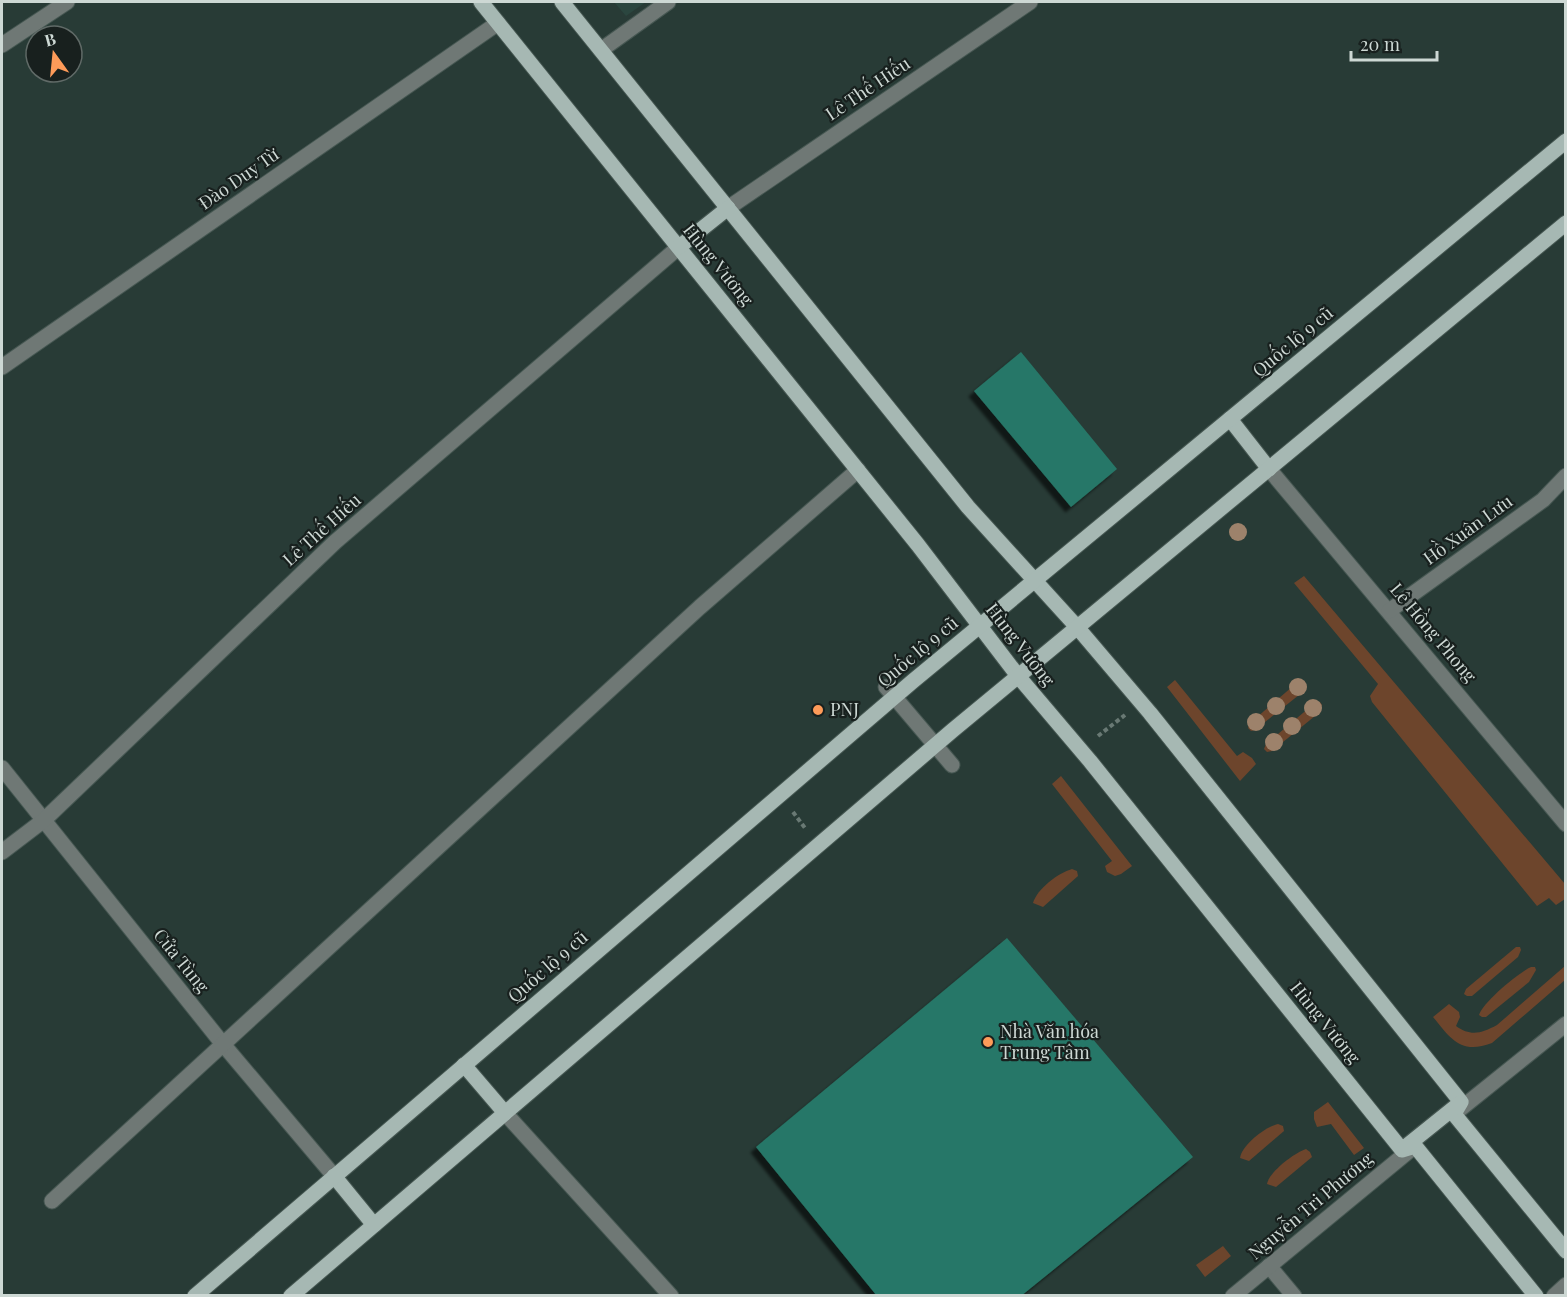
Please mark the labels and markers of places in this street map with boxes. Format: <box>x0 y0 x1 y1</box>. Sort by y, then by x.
place label: PNJ <box>830 697 859 721</box>
marker: PNJ <box>811 703 825 717</box>
place label: Nhà Văn hóa Trung Tâm <box>1000 1019 1099 1064</box>
marker: Nhà Văn hóa Trung Tâm <box>981 1035 995 1049</box>

